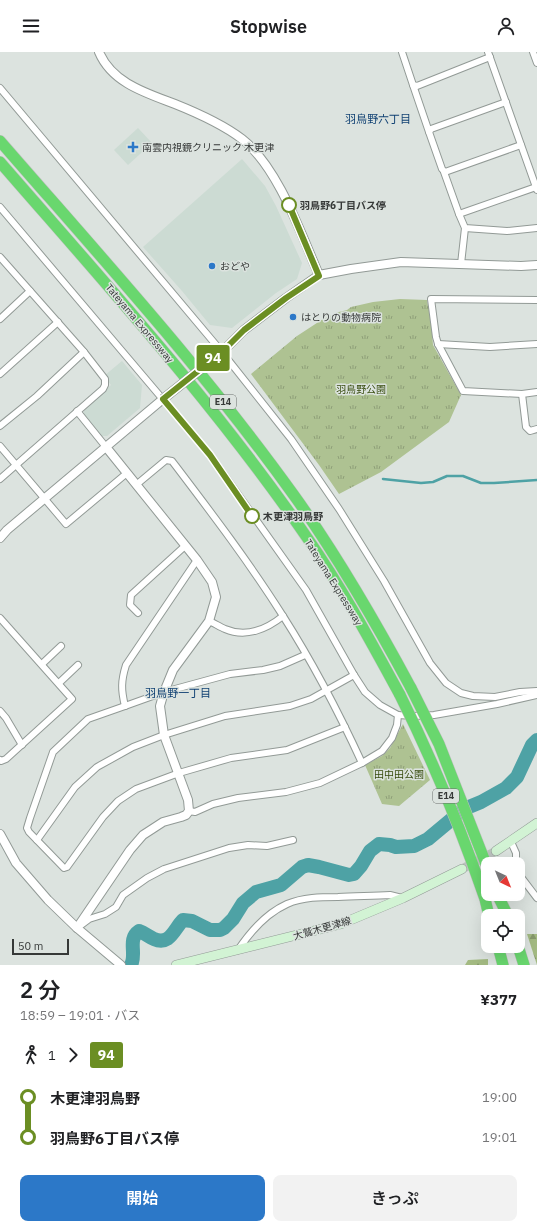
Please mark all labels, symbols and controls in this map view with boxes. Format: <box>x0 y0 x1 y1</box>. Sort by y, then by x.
icon: menu <box>20 15 42 37</box>
text: Stopwise <box>230 15 307 38</box>
icon: person <box>495 15 517 37</box>
district label: 羽鳥野六丁目 <box>345 112 411 126</box>
marker: 南雲内視鏡クリニック 木更津 <box>127 141 139 153</box>
place label: 南雲内視鏡クリニック 木更津 <box>142 141 274 154</box>
marker: 羽鳥野6丁目バス停 <box>281 197 297 213</box>
place label: 羽鳥野6丁目バス停 <box>299 199 386 212</box>
place label: おどや <box>220 260 250 273</box>
marker: おどや <box>207 261 217 271</box>
street label: Tateyama Expressway <box>103 281 176 365</box>
place label: はとりの動物病院 <box>301 311 381 324</box>
marker: はとりの動物病院 <box>288 312 298 322</box>
line badge: 94 <box>195 345 231 371</box>
text: 94 <box>205 349 221 367</box>
park label: 羽鳥野公園 <box>336 383 386 396</box>
road number: E14 <box>210 395 236 409</box>
marker: 木更津羽鳥野 <box>244 508 260 524</box>
place label: 木更津羽鳥野 <box>262 510 324 523</box>
street label: Tateyama Expressway <box>302 537 365 628</box>
district label: 羽鳥野一丁目 <box>145 686 211 700</box>
park label: 田中田公園 <box>374 768 424 781</box>
road number: E14 <box>433 789 459 803</box>
north arrow <box>481 857 525 901</box>
map controls <box>481 857 525 953</box>
button: locate <box>481 909 525 953</box>
street label: 大鷲木更津線 <box>292 914 353 943</box>
scale bar <box>12 937 69 956</box>
text: 50 m <box>18 939 43 953</box>
text: 2 分 <box>20 975 60 1004</box>
text: ¥377 <box>480 990 517 1009</box>
text: 18:59 – 19:01 · バス <box>20 1007 140 1024</box>
icon: walk <box>20 1044 42 1066</box>
icon: forward <box>62 1044 84 1066</box>
text: 94 <box>98 1046 115 1064</box>
text: 1 <box>48 1047 56 1064</box>
text: 木更津羽鳥野 <box>50 1089 140 1108</box>
text: 19:00 <box>482 1089 517 1106</box>
text: 羽鳥野6丁目バス停 <box>50 1129 179 1148</box>
text: 19:01 <box>482 1129 517 1146</box>
button: 開始 <box>20 1175 265 1221</box>
button: きっぷ <box>273 1175 517 1221</box>

